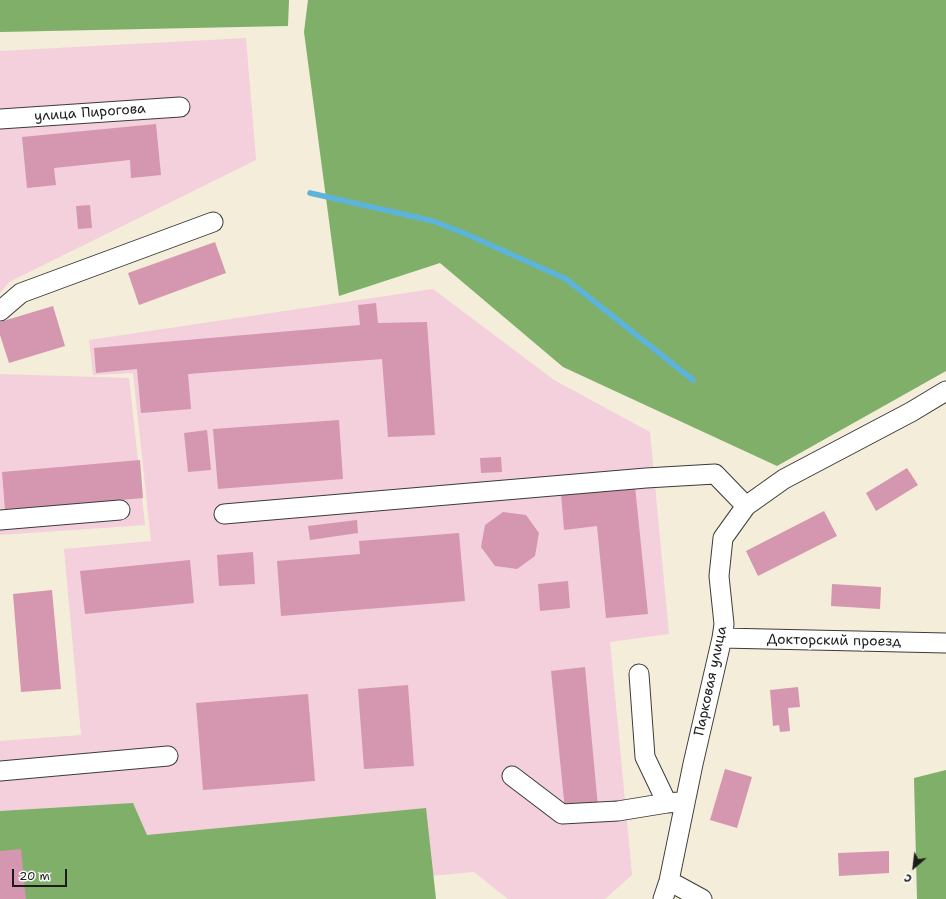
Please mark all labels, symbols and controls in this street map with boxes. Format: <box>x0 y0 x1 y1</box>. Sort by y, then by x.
street label: улица Пирогова <box>34 101 146 125</box>
street label: Парковая улица <box>691 624 731 738</box>
street label: Докторский проезд <box>767 631 901 651</box>
north arrow <box>894 847 934 887</box>
scale bar <box>14 861 69 887</box>
text: 20 m <box>19 868 50 884</box>
text: С <box>902 870 915 886</box>

